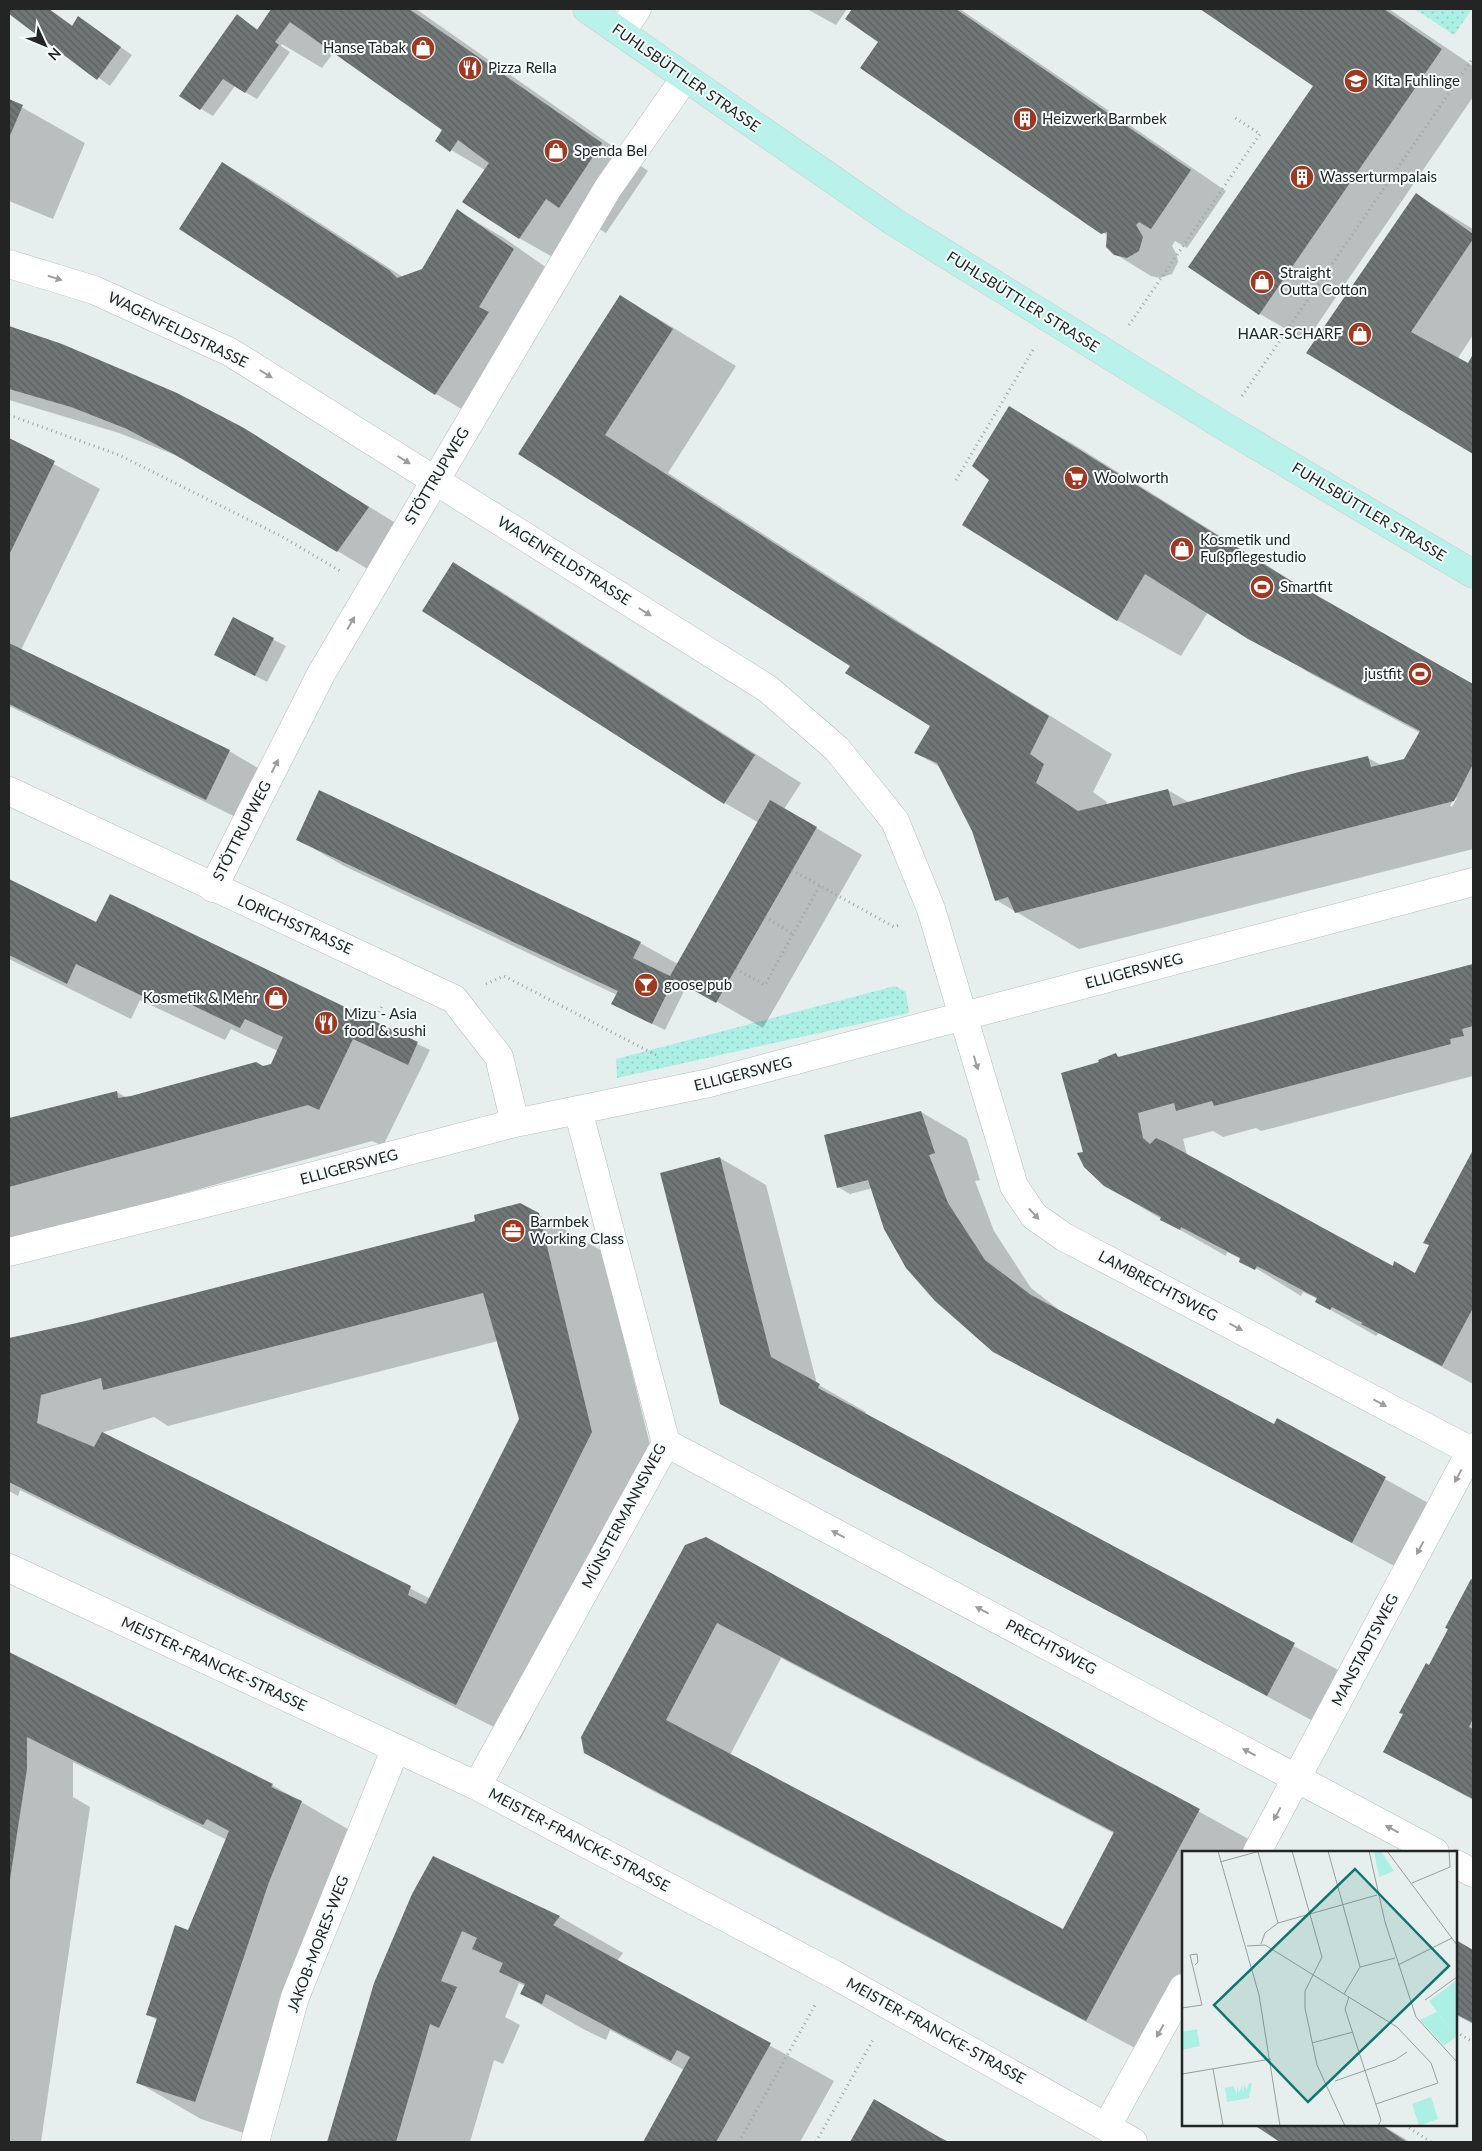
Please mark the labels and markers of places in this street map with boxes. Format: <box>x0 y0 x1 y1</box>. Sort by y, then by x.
shop icon: Hanse Tabak <box>410 35 436 61</box>
place label: Hanse Tabak <box>323 38 406 56</box>
restaurant icon: Pizza Rella <box>457 55 483 81</box>
place label: Pizza Rella <box>488 58 557 76</box>
school or university icon: Kita Fuhlinge <box>1343 68 1369 94</box>
place label: Kita Fuhlinge <box>1374 71 1460 89</box>
building icon: Heizwerk Barmbek <box>1012 106 1038 132</box>
place label: Heizwerk Barmbek <box>1042 109 1167 127</box>
shop icon: Spenda Bel <box>543 138 569 164</box>
place label: Spenda Bel <box>574 141 647 159</box>
building icon: Wasserturmpalais <box>1289 164 1315 190</box>
place label: Wasserturmpalais <box>1320 167 1437 185</box>
place label: Straight Outta Cotton <box>1280 263 1367 298</box>
shop icon: Straight Outta Cotton <box>1249 269 1275 295</box>
shop icon: HAAR-SCHARF <box>1347 321 1373 347</box>
place label: HAAR-SCHARF <box>1238 324 1342 342</box>
supermarket icon: Woolworth <box>1063 465 1089 491</box>
place label: Woolworth <box>1094 468 1169 486</box>
place label: Kosmetik und Fußpflegestudio <box>1200 530 1306 565</box>
shop icon: Kosmetik und Fußpflegestudio <box>1169 536 1195 562</box>
sports icon: Smartfit <box>1249 574 1275 600</box>
place label: Smartfit <box>1280 577 1333 595</box>
sports icon: justfit <box>1407 661 1433 687</box>
place label: justfit <box>1363 664 1403 682</box>
bar icon: goose pub <box>633 972 659 998</box>
place label: goose pub <box>664 975 732 993</box>
shop icon: Kosmetik & Mehr <box>263 985 289 1011</box>
place label: Kosmetik & Mehr <box>143 988 259 1006</box>
place label: Mizu - Asia food & sushi <box>344 1004 426 1039</box>
restaurant icon: Mizu - Asia food & sushi <box>313 1010 339 1036</box>
place label: Barmbek Working Class <box>530 1212 624 1247</box>
office icon: Barmbek Working Class <box>500 1218 526 1244</box>

